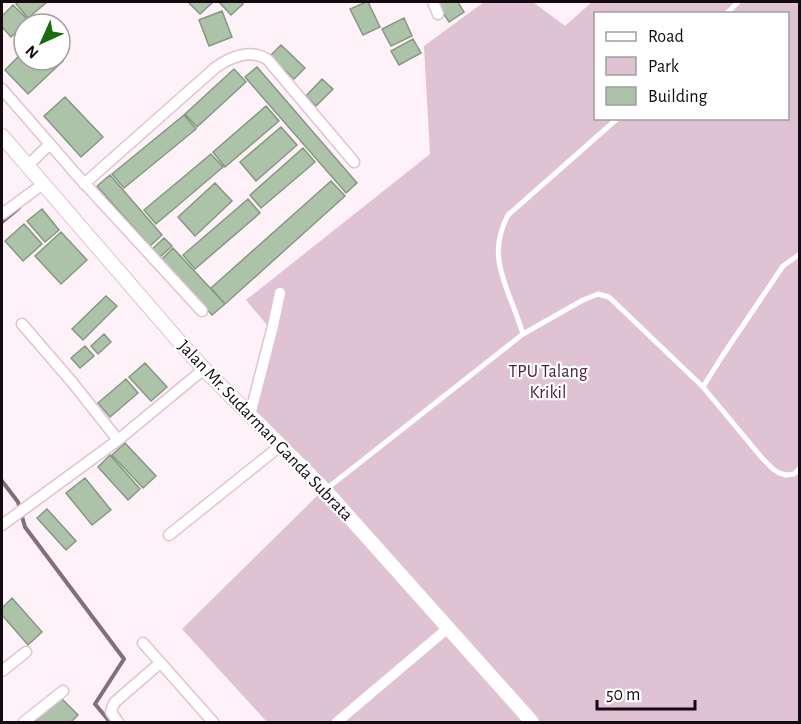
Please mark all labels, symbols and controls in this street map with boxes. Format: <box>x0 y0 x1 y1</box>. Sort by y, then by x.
north arrow <box>12 12 72 72</box>
legend <box>594 12 789 120</box>
text: Road <box>648 28 684 46</box>
text: N <box>23 42 42 61</box>
text: Park <box>648 58 680 76</box>
text: Building <box>648 88 708 106</box>
street label: Jalan Mr. Sudarman Ganda Subrata <box>174 337 356 525</box>
park label: TPU Talang Krikil <box>508 363 588 402</box>
scale bar <box>597 673 694 711</box>
text: 50 m <box>606 686 640 704</box>

